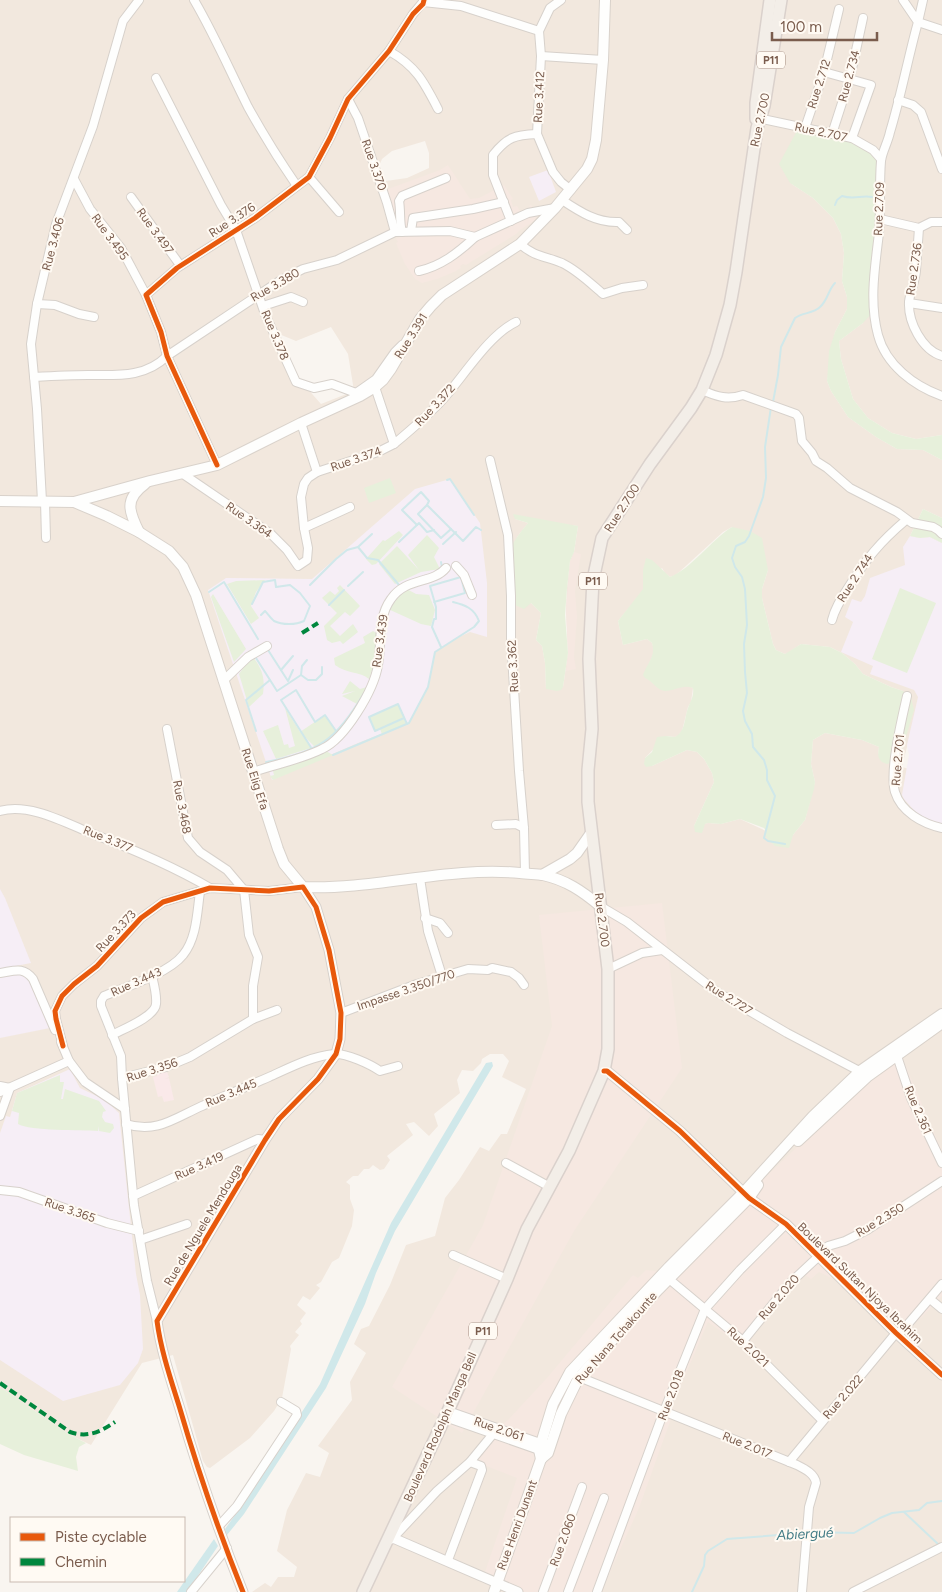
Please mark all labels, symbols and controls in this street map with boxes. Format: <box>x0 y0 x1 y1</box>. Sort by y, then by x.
scale bar <box>772 10 877 42</box>
text: 100 m <box>780 18 822 36</box>
street label: Rue 2.734 <box>835 48 863 104</box>
road number: P11 <box>757 52 785 68</box>
street label: Rue 2.712 <box>804 58 834 110</box>
street label: Rue 3.412 <box>531 71 547 123</box>
street label: Rue 2.700 <box>747 91 773 148</box>
street label: Rue 2.707 <box>793 120 849 145</box>
street label: Rue 3.370 <box>359 137 389 193</box>
street label: Rue 2.709 <box>871 182 887 236</box>
street label: Rue 3.376 <box>206 200 258 240</box>
street label: Rue 3.497 <box>134 205 177 257</box>
street label: Rue 3.495 <box>88 211 132 263</box>
street label: Rue 3.406 <box>39 216 67 272</box>
street label: Rue 2.736 <box>903 242 925 296</box>
street label: Rue 3.380 <box>248 265 302 305</box>
street label: Rue 3.378 <box>258 308 292 362</box>
street label: Rue 3.391 <box>392 311 430 361</box>
street label: Rue 3.372 <box>412 381 458 429</box>
street label: Rue 3.374 <box>329 444 384 474</box>
street label: Rue 2.700 <box>601 481 643 535</box>
street label: Rue 3.364 <box>223 499 275 541</box>
street label: Rue 2 744 <box>834 551 876 605</box>
road number: P11 <box>579 572 607 590</box>
street label: Rue 3.439 <box>369 613 391 668</box>
street label: Rue 3.362 <box>505 639 521 693</box>
street label: Rue 2.701 <box>889 733 907 787</box>
street label: Rue Elig Efa <box>238 746 272 812</box>
street label: Rue 3.468 <box>170 779 194 835</box>
street label: Rue 3.377 <box>81 823 135 855</box>
street label: Rue 2.700 <box>592 892 612 948</box>
street label: Rue 3.373 <box>93 907 139 955</box>
street label: Rue 3.443 <box>108 965 164 999</box>
street label: Impasse 3.350/770 <box>355 967 457 1013</box>
street label: Rue 2.727 <box>703 978 755 1018</box>
street label: Rue 3.356 <box>125 1055 180 1085</box>
street label: Rue 3.445 <box>203 1076 259 1110</box>
street label: Rue 2.361 <box>902 1084 934 1136</box>
street label: Rue 3.419 <box>172 1149 226 1183</box>
street label: Rue de Nguele Mendouga <box>161 1162 245 1288</box>
street label: Rue 3.365 <box>43 1195 97 1225</box>
street label: Rue 2.350 <box>853 1200 907 1240</box>
street label: Boulevard Sultan Njoya Ibrahim <box>795 1220 925 1346</box>
street label: Rue 2.020 <box>756 1271 803 1322</box>
street label: Rue Nana Tchakounte <box>572 1289 660 1387</box>
road number: P11 <box>469 1322 497 1340</box>
street label: Rue 2.021 <box>724 1324 772 1370</box>
street label: Boulevard Rodolph Manga Bell <box>401 1350 479 1504</box>
street label: Rue 2.018 <box>655 1368 687 1422</box>
street label: Rue 2.022 <box>820 1372 866 1422</box>
street label: Rue 2.061 <box>472 1414 526 1444</box>
street label: Rue 2.017 <box>720 1429 774 1461</box>
street label: Rue Henri Dunant <box>494 1478 540 1572</box>
street label: Rue 2.060 <box>547 1511 579 1568</box>
legend <box>10 1517 185 1582</box>
water label: Abiergué <box>775 1524 834 1544</box>
text: Piste cyclable <box>55 1528 147 1546</box>
text: Chemin <box>55 1553 107 1571</box>

